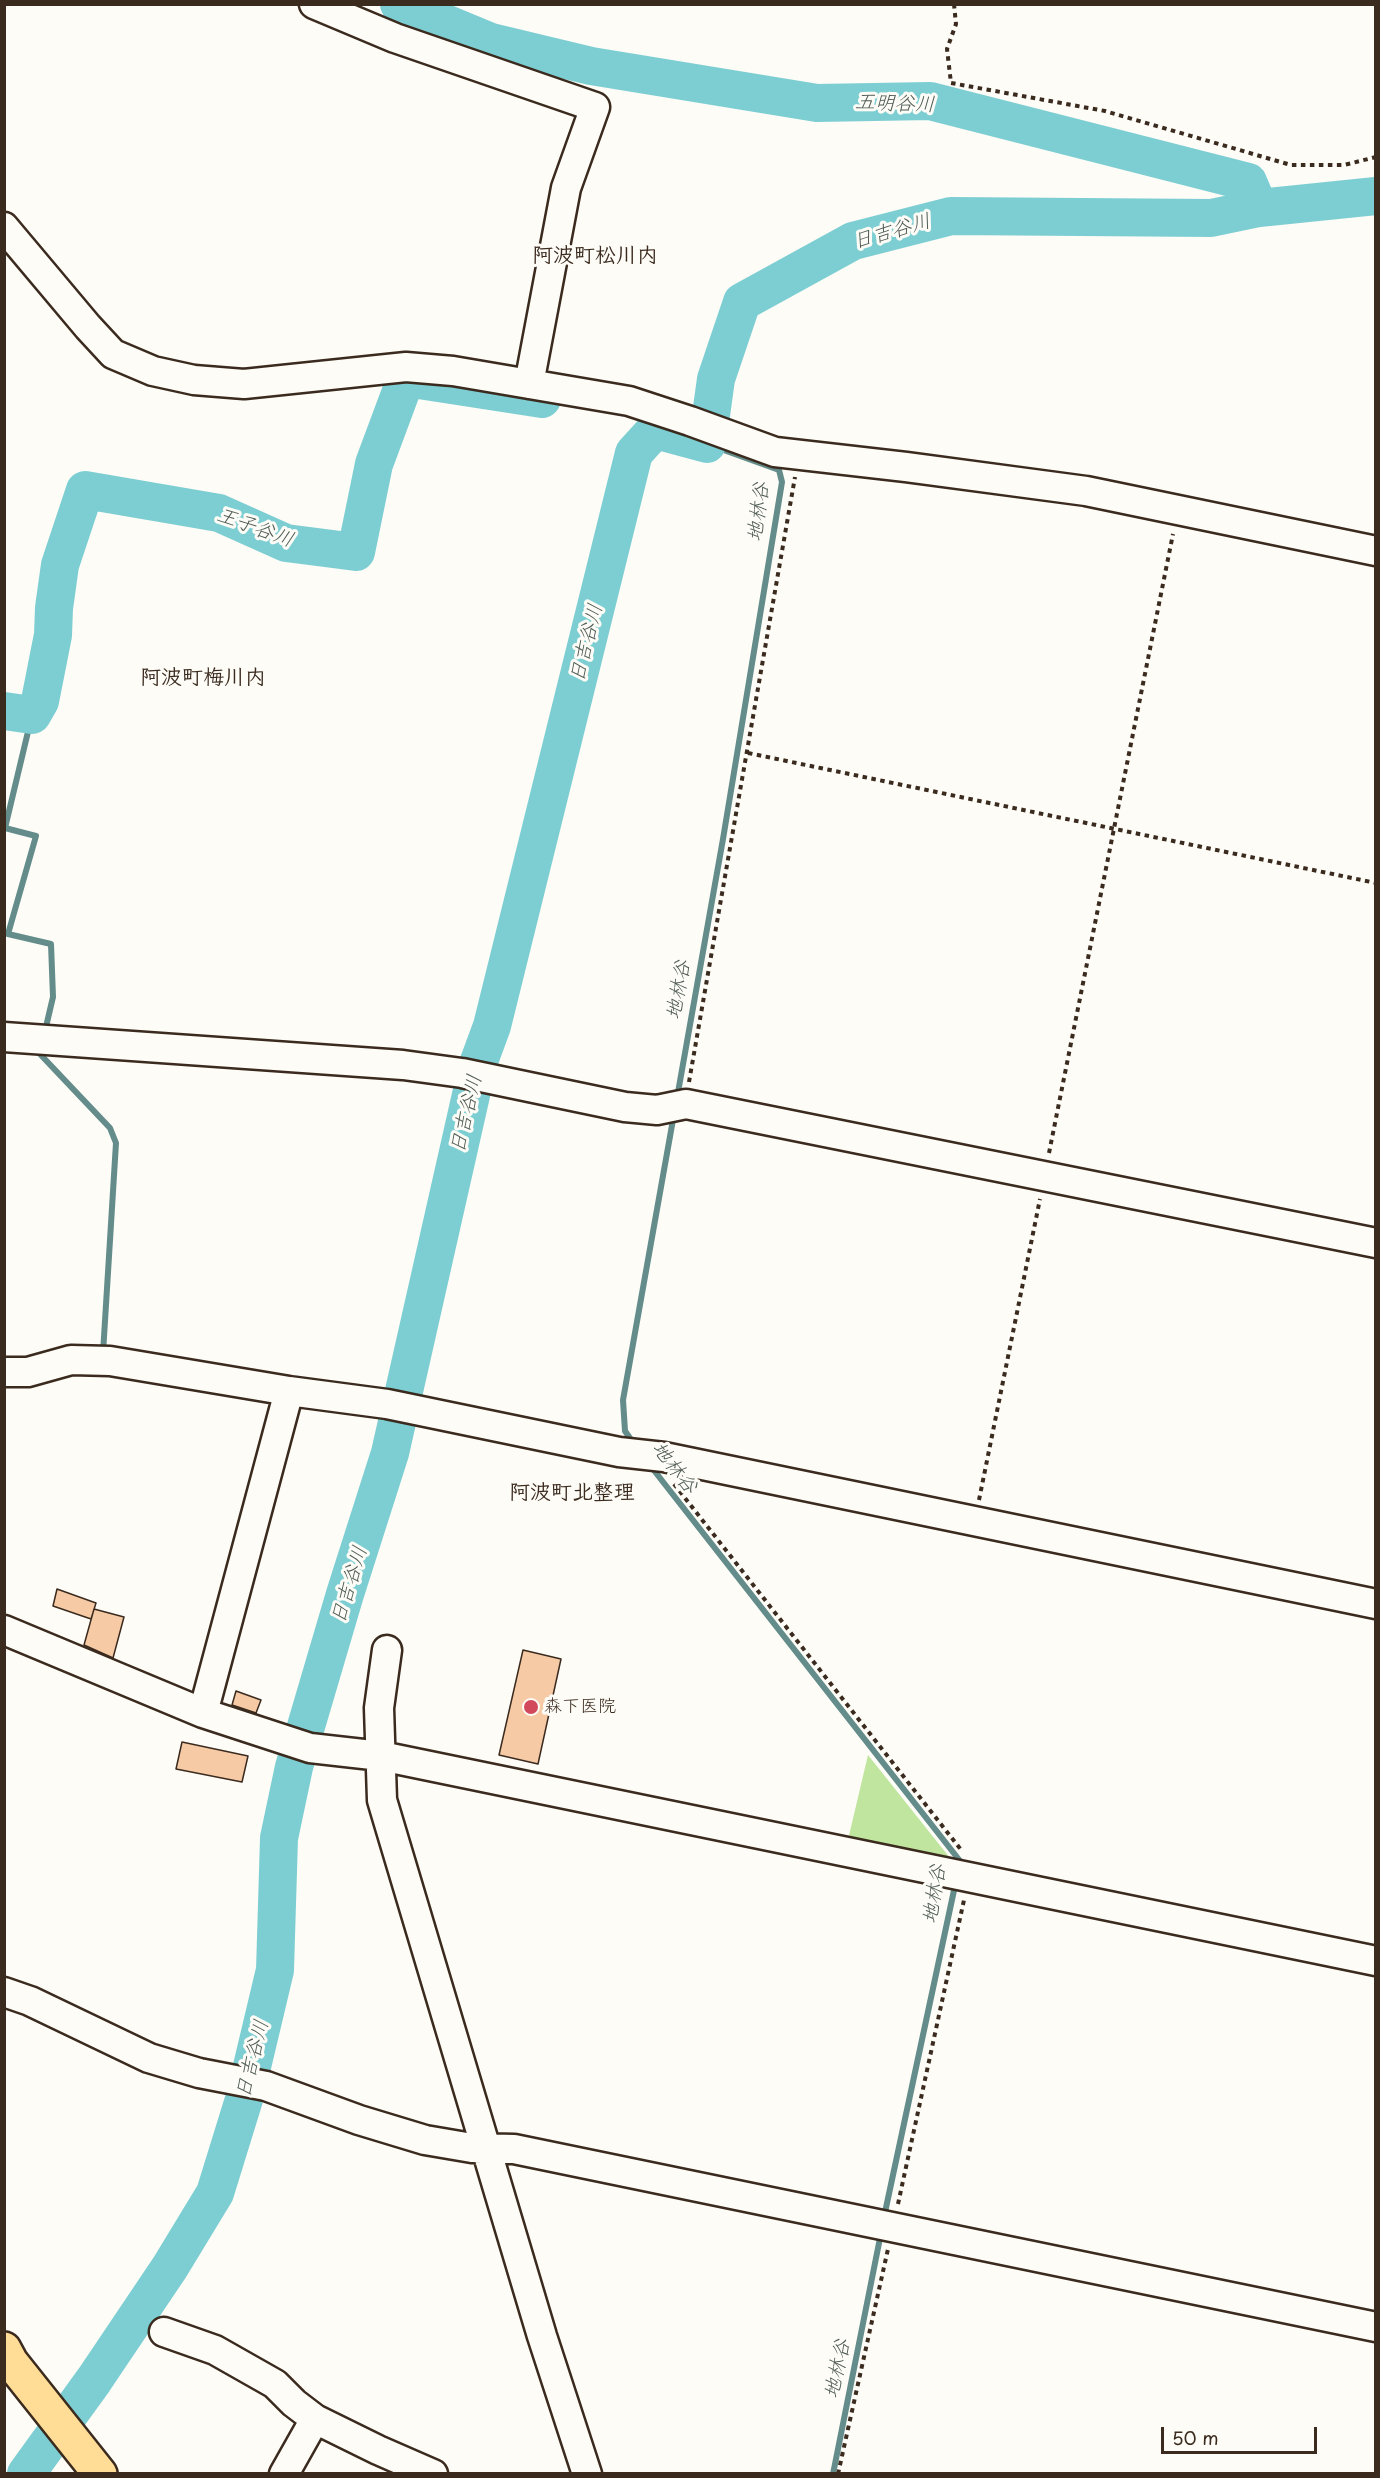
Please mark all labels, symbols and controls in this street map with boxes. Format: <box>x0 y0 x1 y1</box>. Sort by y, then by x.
water label: 五明谷川 <box>855 91 935 117</box>
water label: 日吉谷川 <box>850 209 934 255</box>
district label: 阿波町松川内 <box>532 243 658 269</box>
water label: 地林谷 <box>743 481 775 543</box>
water label: 王子谷川 <box>213 503 297 553</box>
water label: 日吉谷川 <box>566 601 608 685</box>
district label: 阿波町梅川内 <box>140 665 266 691</box>
water label: 地林谷 <box>662 958 696 1022</box>
water label: 日吉谷川 <box>446 1072 488 1156</box>
water label: 地林谷 <box>646 1437 702 1499</box>
district label: 阿波町北整理 <box>509 1480 635 1506</box>
water label: 日吉谷川 <box>327 1543 373 1627</box>
place label: 森下医院 <box>544 1696 616 1718</box>
marker: 森下医院 <box>522 1698 540 1716</box>
water label: 地林谷 <box>918 1862 952 1926</box>
water label: 日吉谷川 <box>232 2017 274 2101</box>
water label: 地林谷 <box>820 2337 856 2401</box>
scale bar <box>1164 2415 1320 2453</box>
text: 50 m <box>1172 2424 1219 2451</box>

